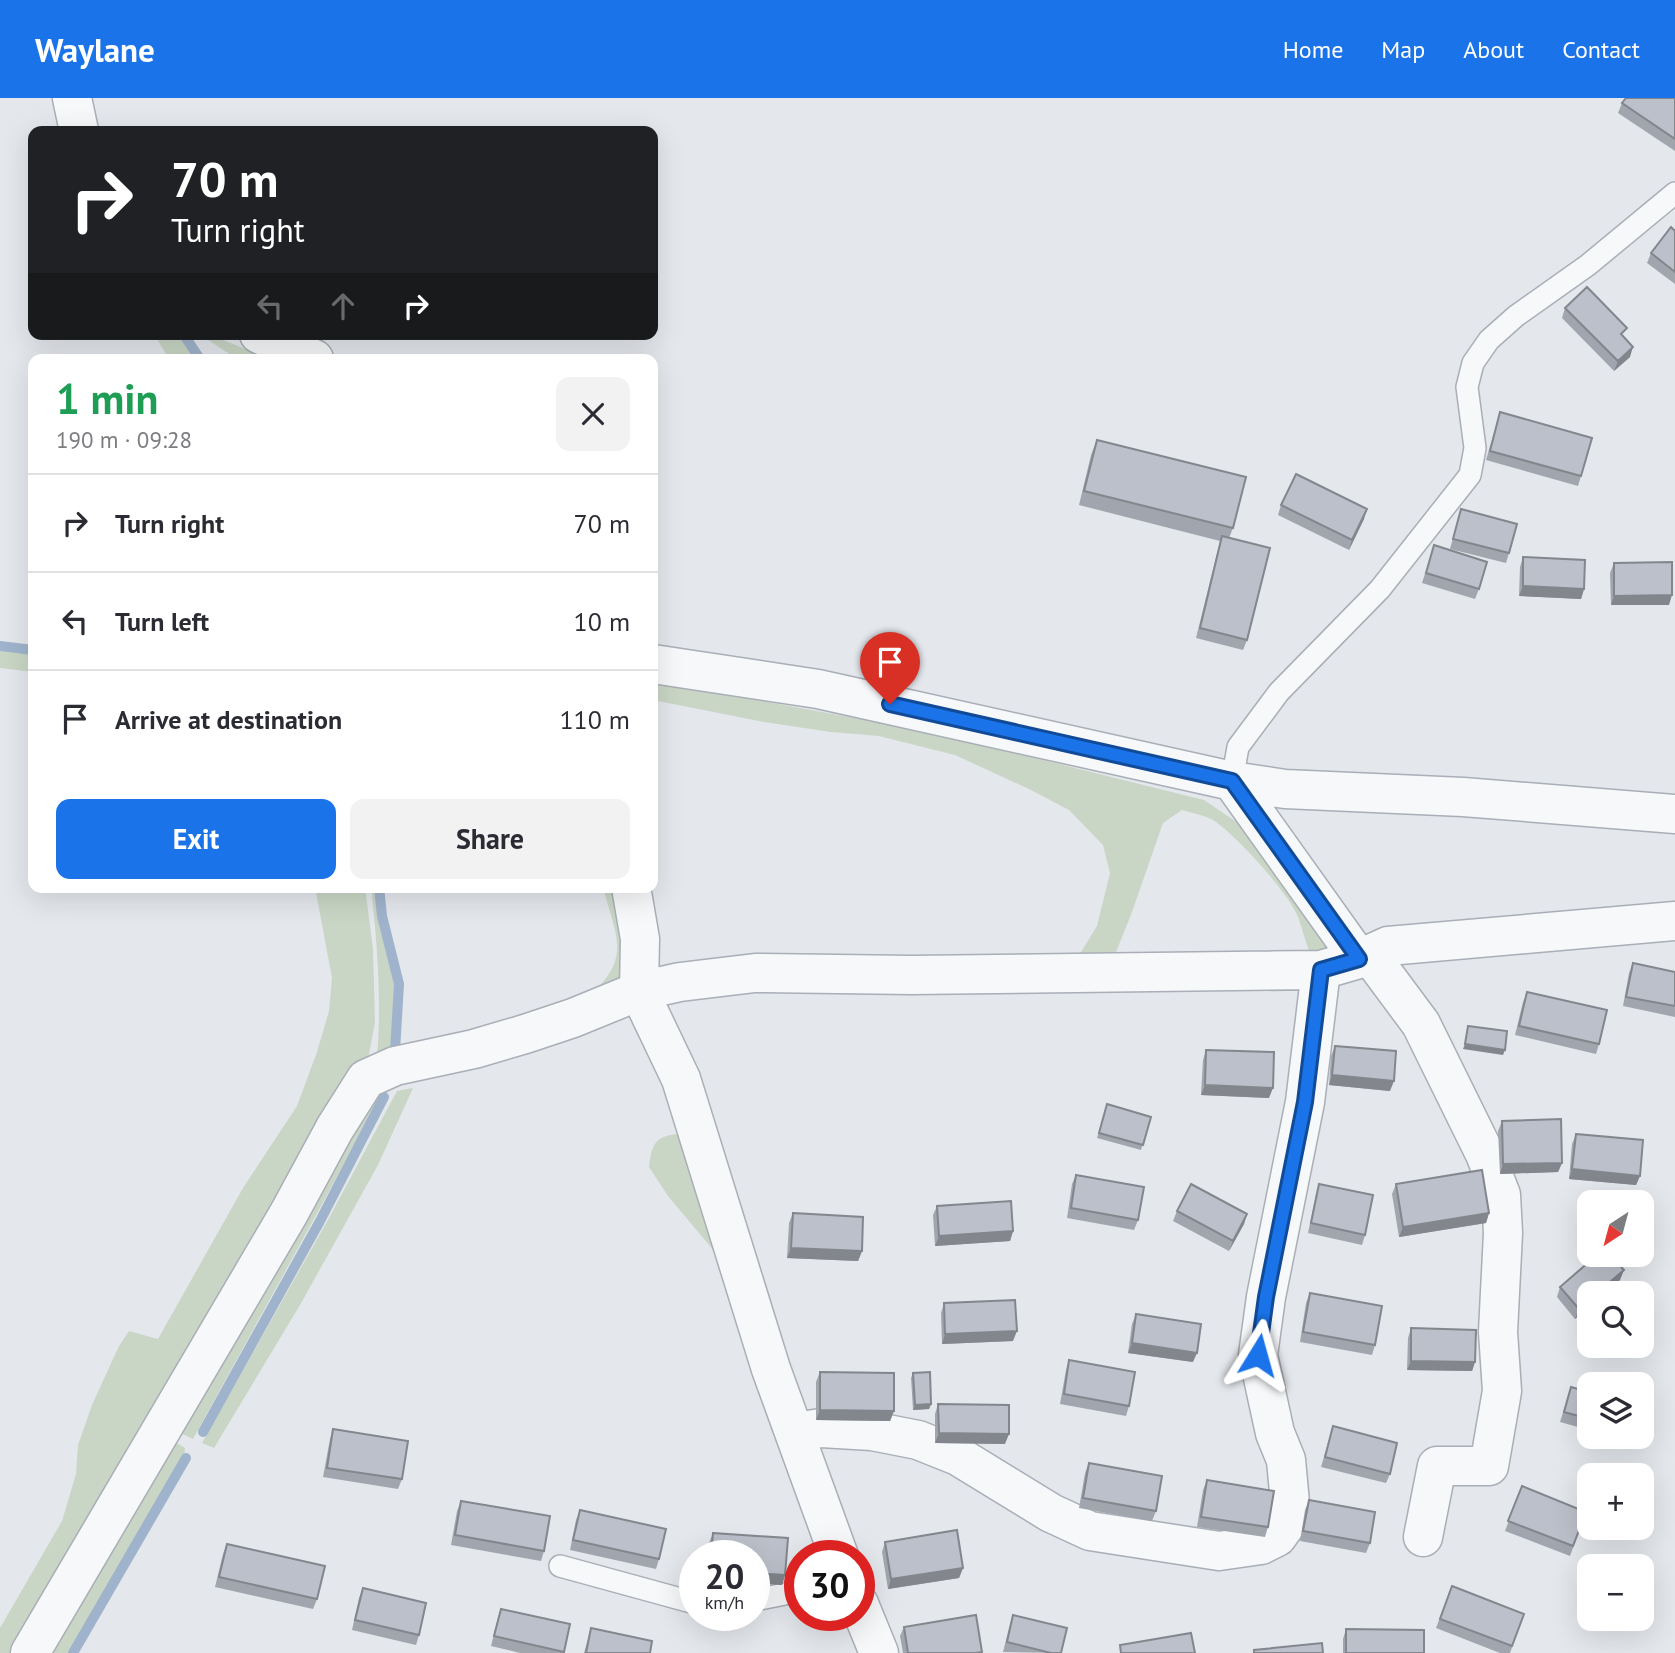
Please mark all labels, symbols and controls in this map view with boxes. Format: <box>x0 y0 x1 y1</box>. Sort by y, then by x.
text: Waylane <box>35 28 155 71</box>
text: Home <box>1283 34 1343 65</box>
text: Map <box>1381 34 1425 65</box>
text: About <box>1463 34 1524 65</box>
text: Contact <box>1562 34 1640 65</box>
text: 70 m <box>171 147 278 211</box>
icon: right <box>56 154 147 245</box>
text: Turn right <box>171 209 305 251</box>
icon: left <box>251 287 289 325</box>
icon: ahead <box>324 287 362 325</box>
icon: right <box>397 287 435 325</box>
text: 1 min <box>56 371 158 426</box>
button: close <box>556 377 630 451</box>
text: 190 m · 09:28 <box>56 425 192 454</box>
icon: right <box>56 504 94 542</box>
text: Turn right <box>115 507 224 540</box>
text: 70 m <box>574 507 630 540</box>
icon: left <box>56 602 94 640</box>
text: Turn left <box>115 605 209 638</box>
text: 10 m <box>574 605 630 638</box>
pin <box>860 632 920 704</box>
icon: arrive <box>871 643 909 681</box>
icon: arrive <box>56 700 94 738</box>
text: Arrive at destination <box>115 703 342 736</box>
text: 110 m <box>559 703 630 736</box>
button: Exit <box>56 799 336 879</box>
button: Share <box>350 799 630 879</box>
north arrow <box>1577 1190 1654 1267</box>
map controls <box>1577 1190 1654 1631</box>
button: search <box>1577 1281 1654 1358</box>
position arrow <box>1221 1318 1295 1392</box>
button: layers <box>1577 1372 1654 1449</box>
button: + <box>1577 1463 1654 1540</box>
speed limit sign: 30 <box>784 1540 875 1631</box>
text: 20 <box>705 1553 744 1599</box>
button: − <box>1577 1554 1654 1631</box>
text: km/h <box>705 1591 744 1614</box>

